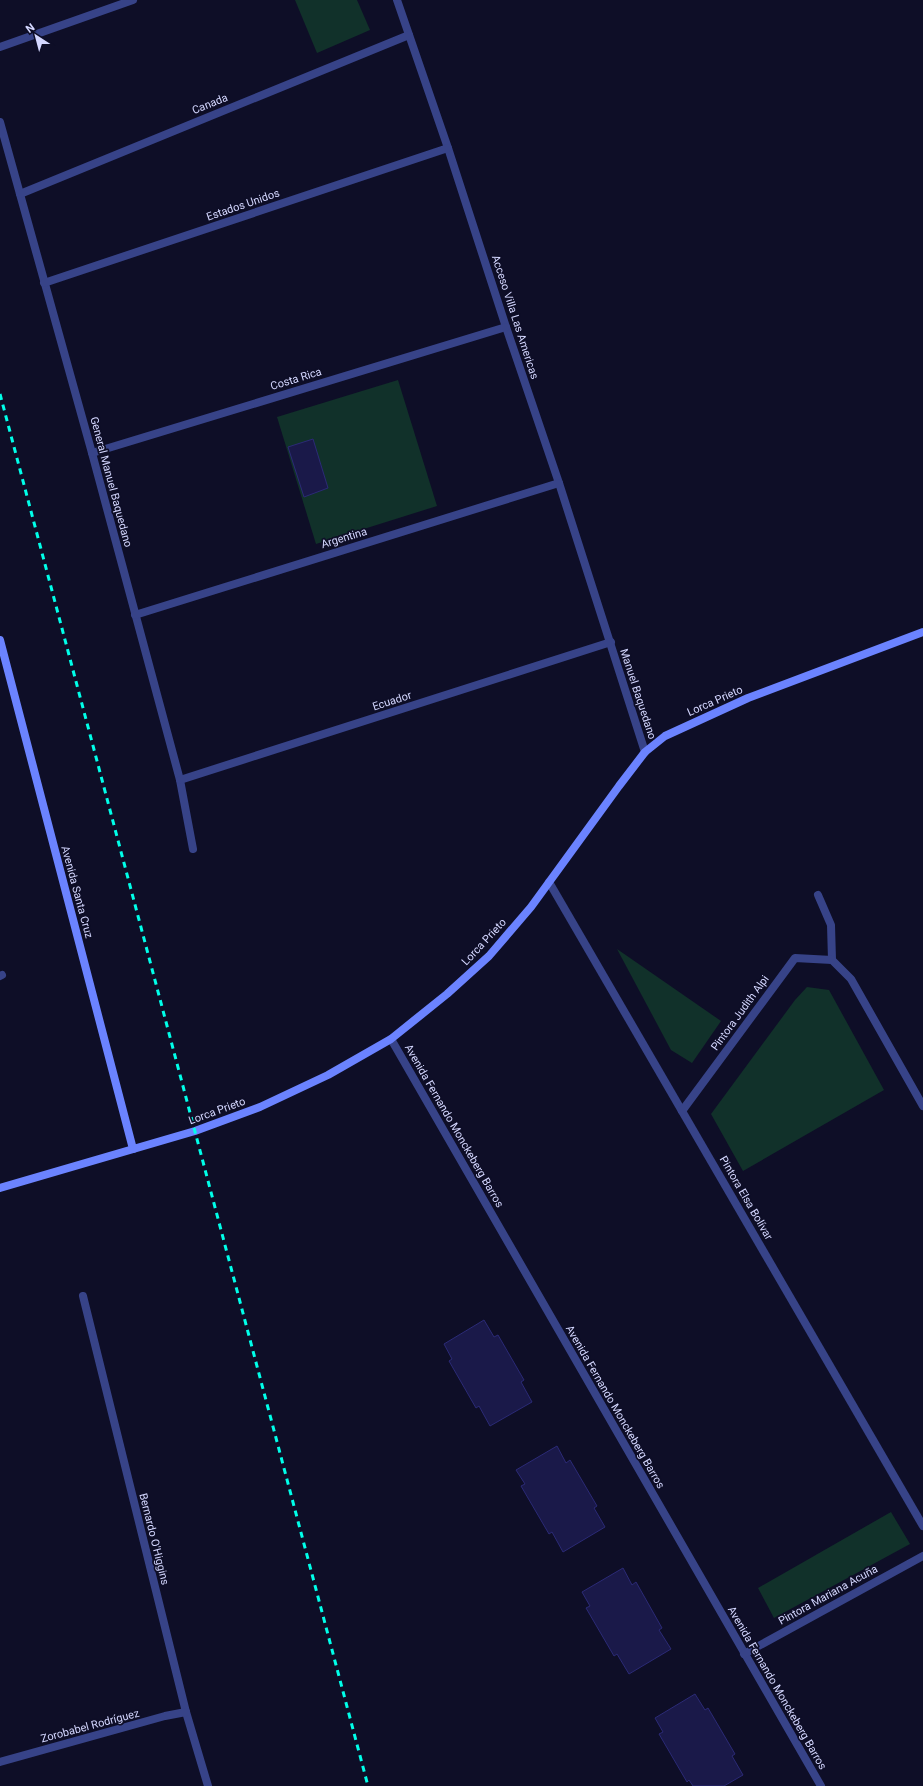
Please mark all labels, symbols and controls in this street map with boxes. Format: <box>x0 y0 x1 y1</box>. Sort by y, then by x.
north arrow <box>16 16 56 56</box>
text: N <box>23 21 38 36</box>
street label: Canada <box>190 91 230 117</box>
street label: Estados Unidos <box>205 186 282 224</box>
street label: Acceso Villa Las Americas <box>489 253 541 381</box>
street label: Costa Rica <box>269 365 323 393</box>
street label: General Manuel Baquedano <box>87 415 135 549</box>
street label: Argentina <box>320 525 368 551</box>
street label: Manuel Baquedano <box>617 647 659 741</box>
street label: Lorca Prieto <box>685 683 745 719</box>
street label: Ecuador <box>371 689 413 713</box>
street label: Avenida Santa Cruz <box>58 844 96 940</box>
street label: Lorca Prieto <box>459 916 509 968</box>
street label: Pintora Judith Alpi <box>708 973 772 1053</box>
street label: Avenida Fernando Monckeberg Barros <box>402 1042 506 1210</box>
street label: Lorca Prieto <box>187 1095 247 1127</box>
street label: Pintora Elsa Bolívar <box>717 1154 775 1242</box>
street label: Avenida Fernando Monckeberg Barros <box>563 1323 667 1491</box>
street label: Bernardo O'Higgins <box>136 1492 172 1587</box>
street label: Pintora Mariana Acuña <box>776 1562 880 1628</box>
street label: Avenida Fernando Monckeberg Barros <box>725 1604 829 1772</box>
street label: Zorobabel Rodríguez <box>39 1706 141 1745</box>

